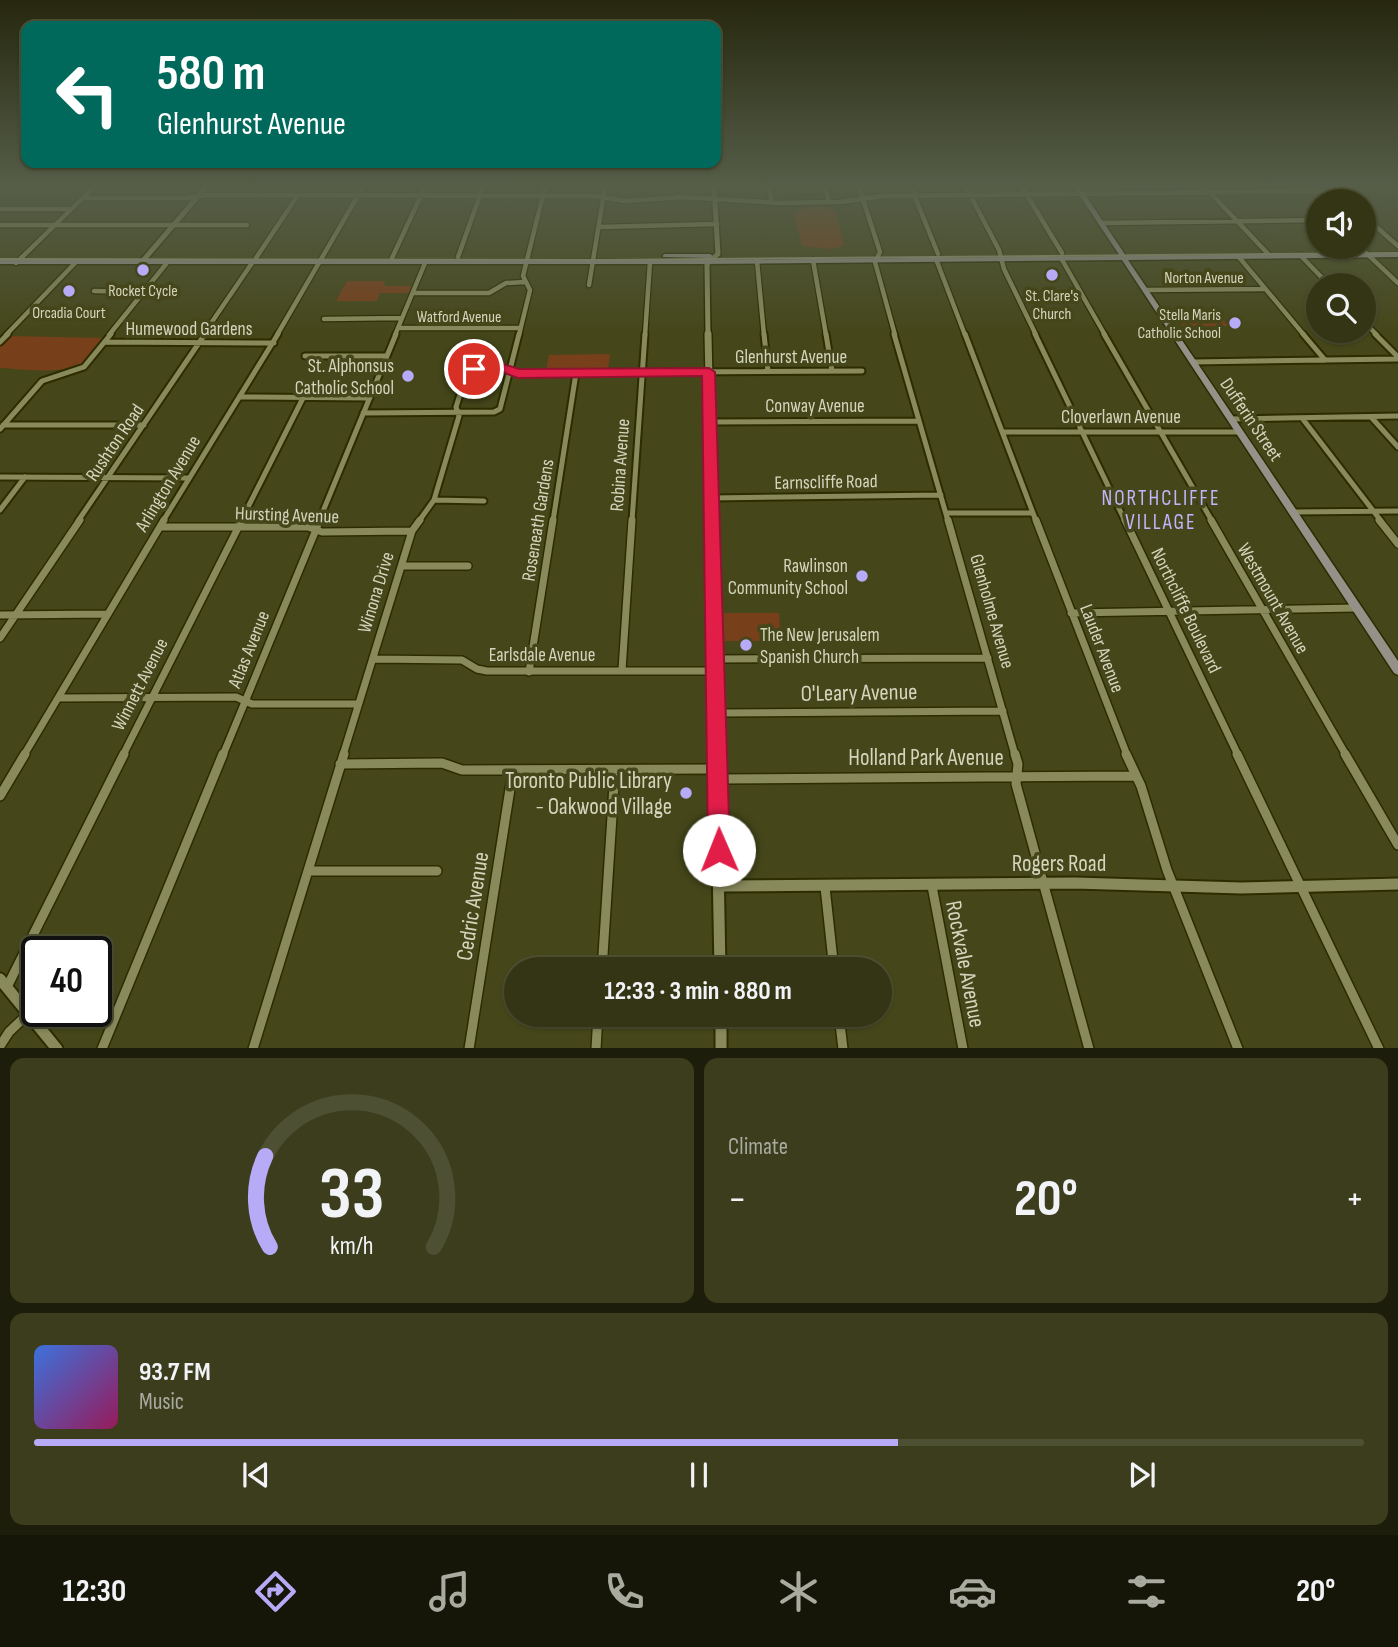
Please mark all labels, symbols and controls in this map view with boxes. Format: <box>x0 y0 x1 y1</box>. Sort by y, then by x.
text: 580 m <box>157 45 265 104</box>
icon: left <box>42 49 133 140</box>
text: Glenhurst Avenue <box>157 105 346 144</box>
map controls <box>1306 189 1376 343</box>
button: sound <box>1306 189 1376 259</box>
marker: Rocket Cycle <box>135 262 151 278</box>
marker: St. Clare's Church <box>1044 267 1060 283</box>
street label: Norton Avenue <box>1164 269 1244 288</box>
button: search <box>1306 273 1376 343</box>
place label: Rocket Cycle <box>108 282 178 301</box>
marker: Orcadia Court <box>61 283 77 299</box>
place label: St. Clare's Church <box>1025 287 1079 324</box>
place label: Orcadia Court <box>32 304 106 323</box>
place label: Stella Maris Catholic School <box>1137 306 1221 343</box>
street label: Watford Avenue <box>417 308 501 327</box>
marker: Stella Maris Catholic School <box>1227 315 1243 331</box>
street label: Humewood Gardens <box>125 318 253 341</box>
pin <box>444 339 504 399</box>
street label: Glenhurst Avenue <box>735 346 847 369</box>
icon: arrive <box>455 350 493 388</box>
place label: St. Alphonsus Catholic School <box>295 355 394 400</box>
marker: St. Alphonsus Catholic School <box>400 368 416 384</box>
street label: Dufferin Street <box>1214 374 1287 466</box>
street label: Conway Avenue <box>765 395 865 418</box>
street label: Rushton Road <box>81 400 149 486</box>
street label: Cloverlawn Avenue <box>1061 406 1181 429</box>
street label: Robina Avenue <box>606 418 635 512</box>
street label: Arlington Avenue <box>130 431 206 537</box>
street label: Roseneath Gardens <box>517 457 560 583</box>
street label: Earnscliffe Road <box>774 470 878 495</box>
district label: NORTHCLIFFE VILLAGE <box>1101 486 1221 535</box>
street label: Hursting Avenue <box>235 502 339 529</box>
street label: Westmount Avenue <box>1232 539 1314 658</box>
street label: Northcliffe Boulevard <box>1145 544 1226 677</box>
street label: Winona Drive <box>353 549 400 636</box>
street label: Glenholme Avenue <box>964 552 1019 671</box>
place label: Rawlinson Community School <box>728 555 848 600</box>
marker: Rawlinson Community School <box>854 568 870 584</box>
street label: Lauder Avenue <box>1074 601 1129 696</box>
street label: Atlas Avenue <box>223 608 275 692</box>
place label: The New Jerusalem Spanish Church <box>760 624 880 669</box>
street label: Winnett Avenue <box>107 635 173 735</box>
marker: The New Jerusalem Spanish Church <box>738 637 754 653</box>
street label: Earlsdale Avenue <box>489 644 595 667</box>
street label: O'Leary Avenue <box>800 678 918 708</box>
street label: Holland Park Avenue <box>848 744 1004 772</box>
place label: Toronto Public Library - Oakwood Village <box>505 767 672 821</box>
marker: Toronto Public Library - Oakwood Village <box>678 785 694 801</box>
position arrow <box>682 813 756 887</box>
street label: Cedric Avenue <box>451 850 495 963</box>
street label: Rogers Road <box>1012 850 1106 878</box>
street label: Rockvale Avenue <box>939 898 991 1030</box>
speed limit sign: 40 <box>21 936 112 1027</box>
text: 12:33 · 3 min · 880 m <box>604 976 792 1007</box>
text: Climate <box>728 1133 788 1161</box>
text: 33 <box>319 1151 385 1239</box>
text: 20° <box>1014 1168 1078 1231</box>
text: − <box>728 1177 747 1222</box>
text: + <box>1345 1177 1364 1222</box>
text: km/h <box>330 1230 374 1261</box>
text: 93.7 FM <box>139 1357 211 1388</box>
text: Music <box>139 1388 184 1416</box>
icon: previous <box>237 1456 275 1494</box>
icon: pause <box>680 1456 718 1494</box>
icon: next <box>1123 1456 1161 1494</box>
icon: directions <box>251 1567 300 1616</box>
icon: music <box>425 1567 474 1616</box>
icon: phone <box>600 1567 649 1616</box>
icon: climate <box>774 1567 823 1616</box>
icon: car <box>948 1567 997 1616</box>
icon: filters <box>1122 1567 1171 1616</box>
text: 12:30 <box>63 1572 126 1611</box>
text: 20° <box>1296 1572 1335 1611</box>

